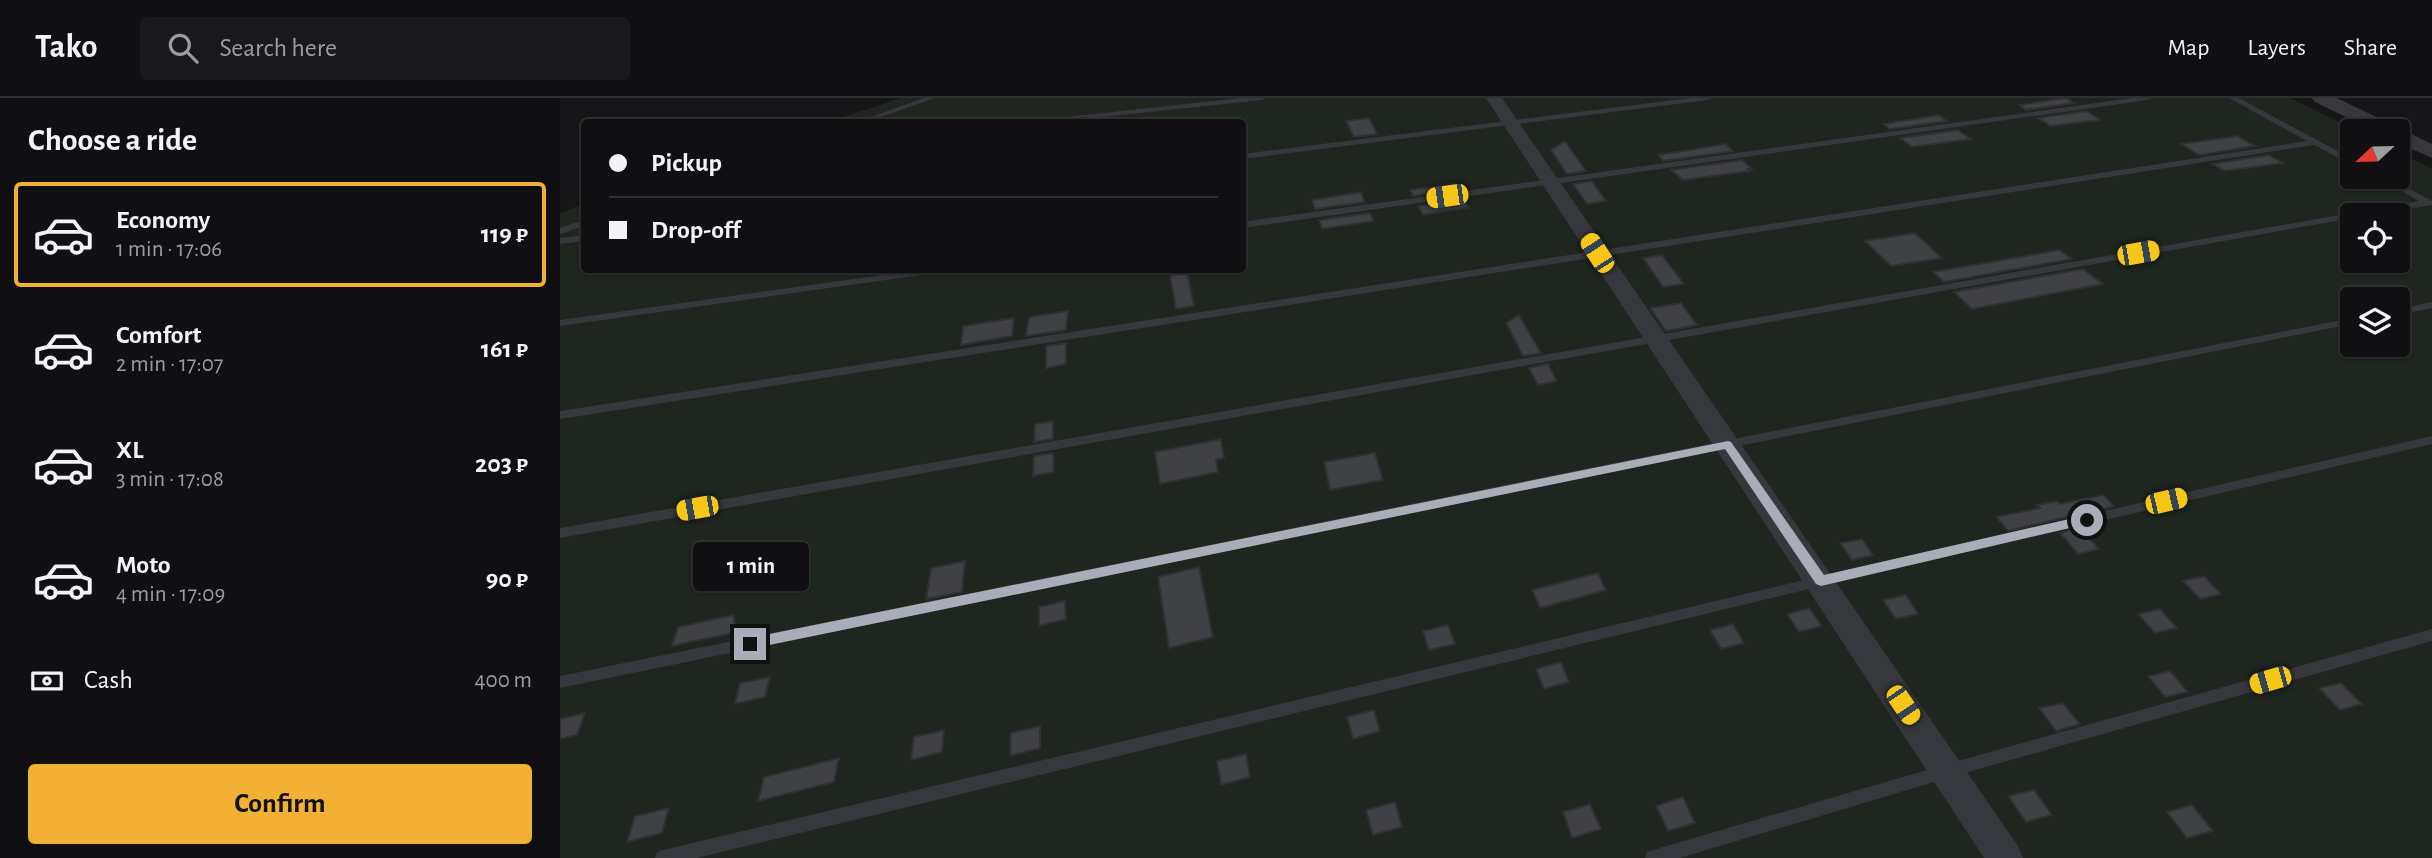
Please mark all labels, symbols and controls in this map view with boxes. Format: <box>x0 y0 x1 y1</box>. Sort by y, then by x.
search box <box>140 17 630 80</box>
icon: search <box>164 29 202 67</box>
text: Tako <box>35 31 98 64</box>
text: Search here <box>220 35 337 61</box>
text: Map <box>2167 36 2209 60</box>
text: Layers <box>2247 36 2306 60</box>
text: Share <box>2344 36 2397 60</box>
north arrow <box>2340 119 2410 189</box>
map controls <box>2340 119 2410 357</box>
text: Choose a ride <box>28 124 197 156</box>
text: Pickup <box>651 150 722 176</box>
car <box>1425 183 1470 209</box>
icon: car <box>32 203 95 266</box>
button: locate <box>2340 203 2410 273</box>
text: Economy <box>116 207 210 233</box>
text: Drop-off <box>651 217 740 243</box>
text: 119 ₽ <box>481 221 528 247</box>
car <box>1577 230 1618 276</box>
text: 1 min · 17:06 <box>116 238 222 261</box>
car <box>2116 239 2161 267</box>
button: layers <box>2340 287 2410 357</box>
icon: car <box>32 318 95 381</box>
text: Comfort <box>116 322 201 348</box>
text: 161 ₽ <box>481 336 528 362</box>
text: 2 min · 17:07 <box>116 353 223 376</box>
icon: car <box>32 433 95 496</box>
text: XL <box>116 437 143 463</box>
text: 203 ₽ <box>475 451 528 477</box>
text: 3 min · 17:08 <box>116 468 224 491</box>
car <box>2144 486 2189 516</box>
car <box>675 494 720 522</box>
route start <box>2071 504 2103 536</box>
callout: 1 min <box>692 542 808 592</box>
icon: car <box>32 548 95 611</box>
text: Moto <box>116 552 171 578</box>
text: 1 min <box>727 555 775 578</box>
text: 90 ₽ <box>486 566 528 592</box>
text: 4 min · 17:09 <box>116 583 225 606</box>
route end <box>734 628 766 660</box>
icon: cash <box>28 662 66 700</box>
car <box>2247 664 2294 696</box>
text: Cash <box>84 667 133 693</box>
text: 400 m <box>474 669 532 692</box>
car <box>1883 682 1924 728</box>
button: Confirm <box>28 764 532 844</box>

